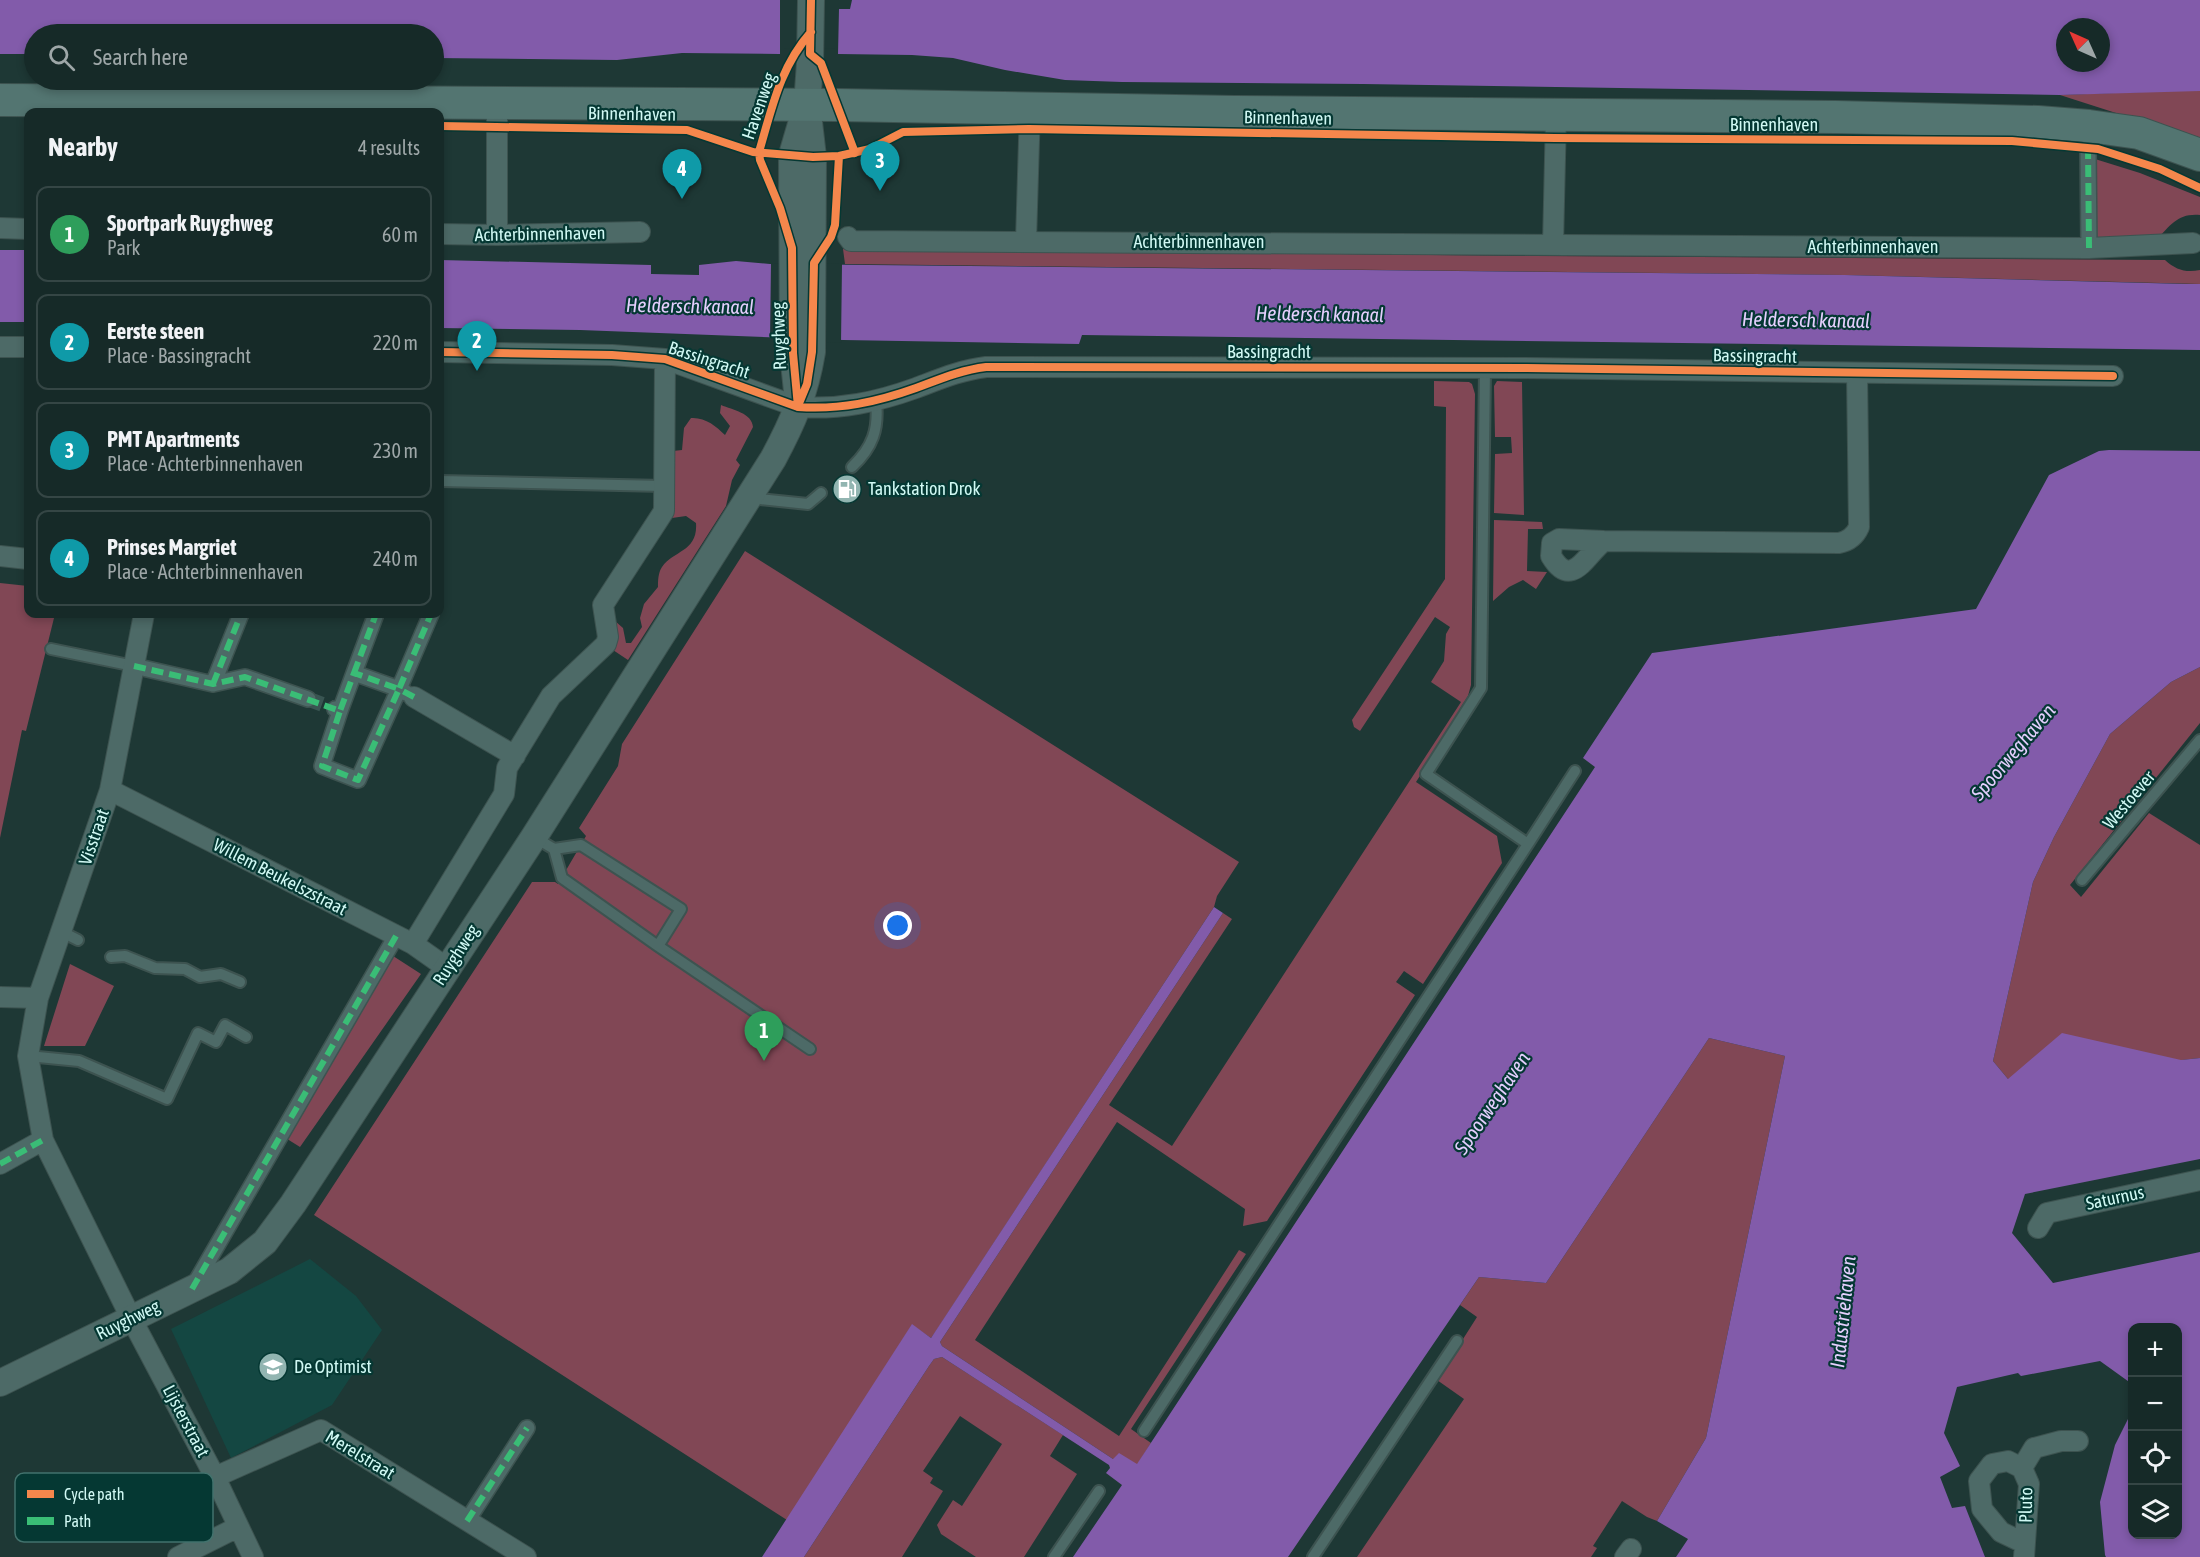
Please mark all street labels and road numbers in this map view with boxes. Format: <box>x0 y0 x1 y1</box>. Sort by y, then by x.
street label: Havenweg <box>737 69 780 142</box>
street label: Binnenhaven <box>588 102 676 125</box>
street label: Binnenhaven <box>1244 106 1332 129</box>
street label: Binnenhaven <box>1730 114 1818 135</box>
street label: Achterbinnenhaven <box>474 222 606 245</box>
street label: Achterbinnenhaven <box>1134 231 1264 252</box>
street label: Achterbinnenhaven <box>1808 236 1938 257</box>
street label: Ruyghweg <box>767 301 790 370</box>
street label: Bassingracht <box>666 337 752 383</box>
street label: Bassingracht <box>1227 341 1311 362</box>
street label: Bassingracht <box>1713 344 1797 367</box>
street label: Westoever <box>2098 766 2159 833</box>
street label: Visstraat <box>74 806 113 868</box>
street label: Willem Beukelszstraat <box>210 834 351 919</box>
street label: Ruyghweg <box>428 920 483 989</box>
street label: Saturnus <box>2084 1181 2146 1214</box>
street label: Ruyghweg <box>93 1295 163 1344</box>
street label: Lijsterstraat <box>159 1381 214 1460</box>
street label: Merelstraat <box>322 1426 399 1483</box>
street label: Pluto <box>2015 1487 2036 1523</box>

